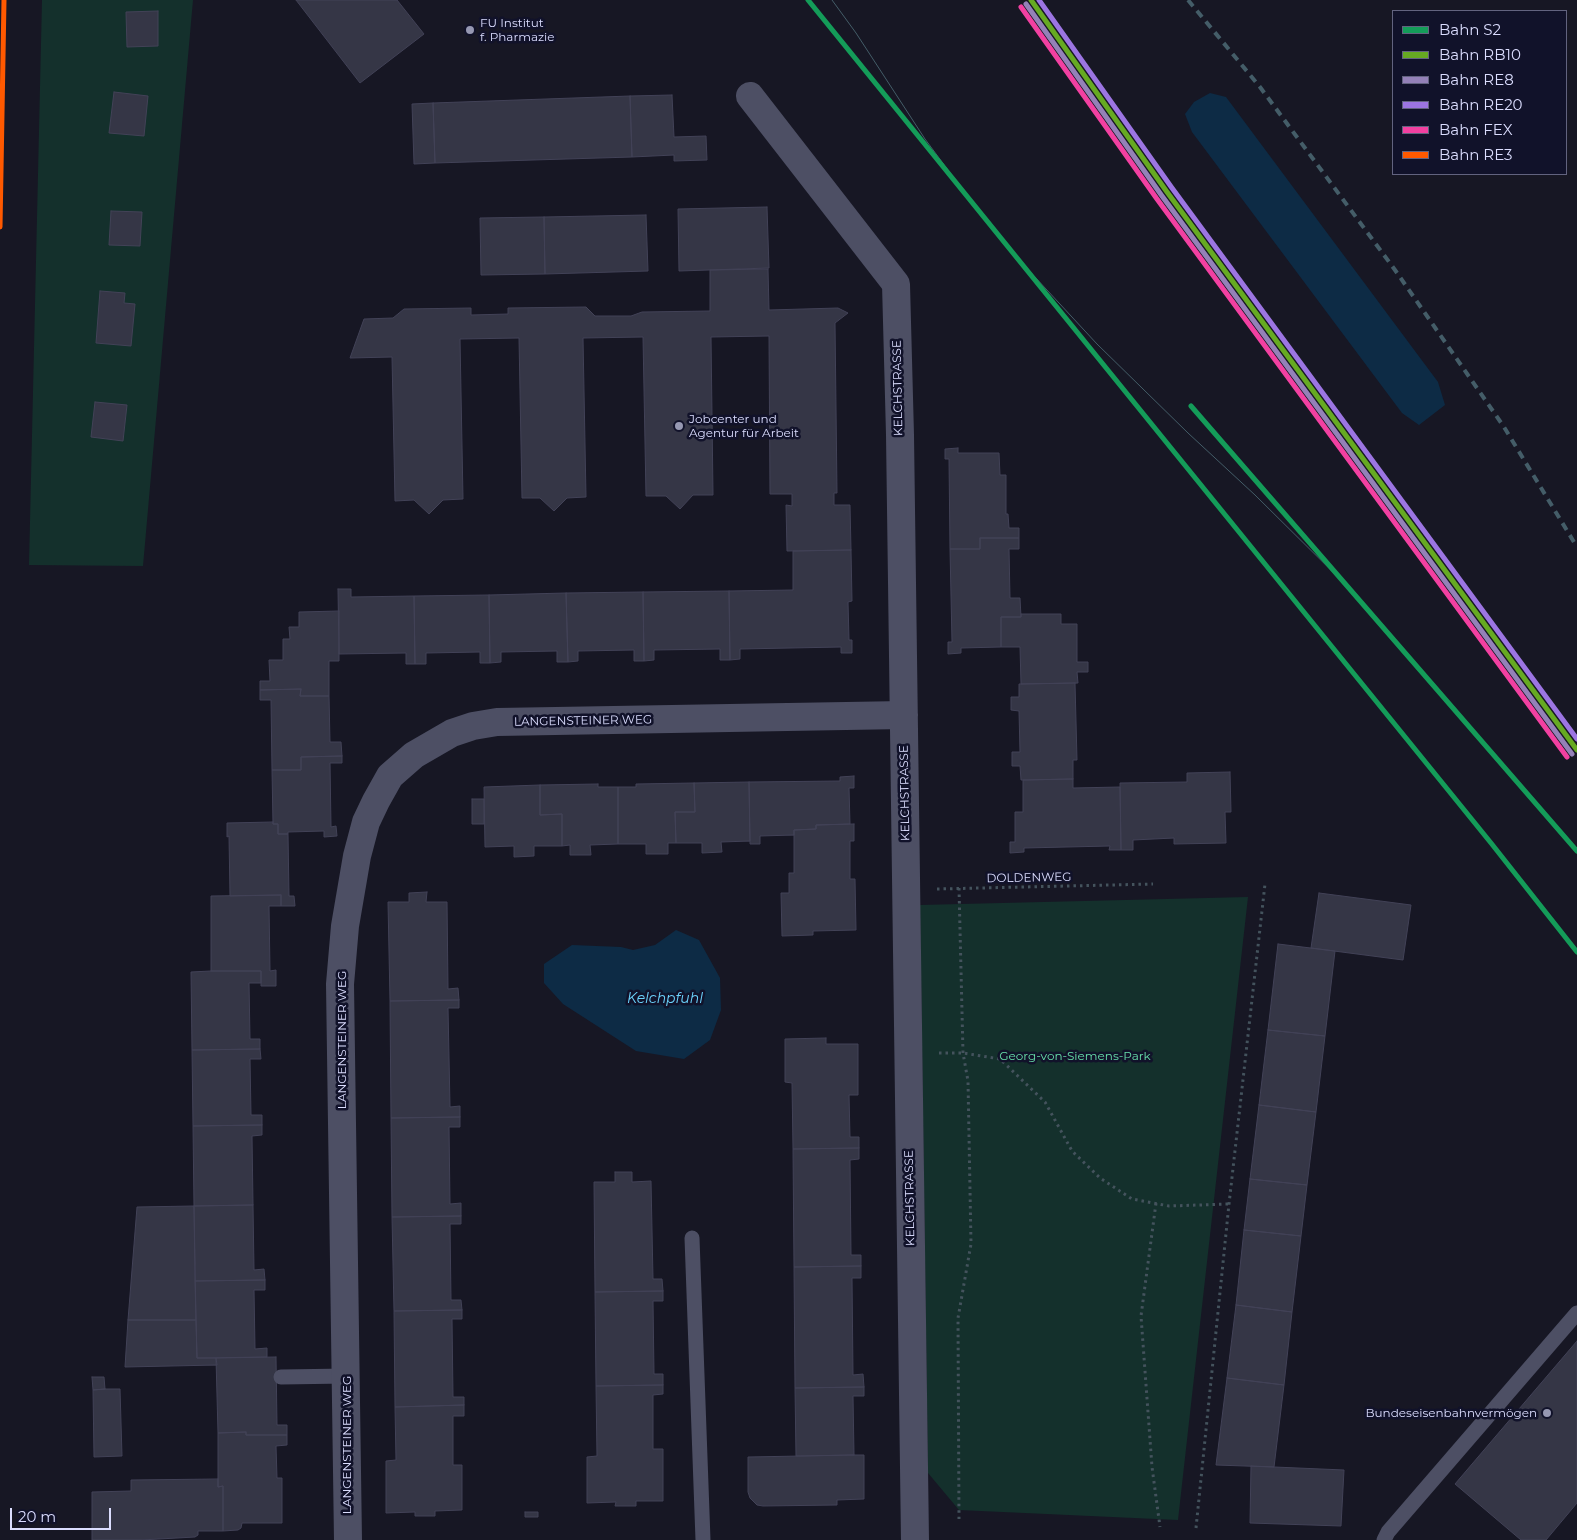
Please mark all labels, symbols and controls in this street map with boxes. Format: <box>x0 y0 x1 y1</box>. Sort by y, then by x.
legend <box>1392 10 1567 175</box>
place label: FU Institut f. Pharmazie <box>480 16 555 44</box>
text: Bahn S2 <box>1439 20 1501 39</box>
marker: FU Institut f. Pharmazie <box>464 24 476 36</box>
text: Bahn RB10 <box>1439 45 1521 64</box>
text: Bahn RE8 <box>1439 70 1514 89</box>
text: Bahn RE20 <box>1439 95 1523 114</box>
text: Bahn FEX <box>1439 120 1513 139</box>
text: Bahn RE3 <box>1439 145 1513 164</box>
street label: KELCHSTRASSE <box>890 340 906 436</box>
place label: Jobcenter und Agentur für Arbeit <box>689 412 799 440</box>
marker: Jobcenter und Agentur für Arbeit <box>673 420 685 432</box>
street label: LANGENSTEINER WEG <box>514 713 652 729</box>
street label: KELCHSTRASSE <box>897 745 913 841</box>
street label: DOLDENWEG <box>986 870 1072 886</box>
street label: LANGENSTEINER WEG <box>335 971 349 1109</box>
water label: Kelchpfuhl <box>627 991 703 1007</box>
park label: Georg-von-Siemens-Park <box>999 1049 1151 1063</box>
street label: KELCHSTRASSE <box>902 1150 918 1246</box>
street label: LANGENSTEINER WEG <box>340 1376 354 1514</box>
place label: Bundeseisenbahnvermögen <box>1365 1406 1537 1420</box>
marker: Bundeseisenbahnvermögen <box>1541 1407 1553 1419</box>
scale bar <box>12 1498 114 1530</box>
text: 20 m <box>18 1507 56 1526</box>

